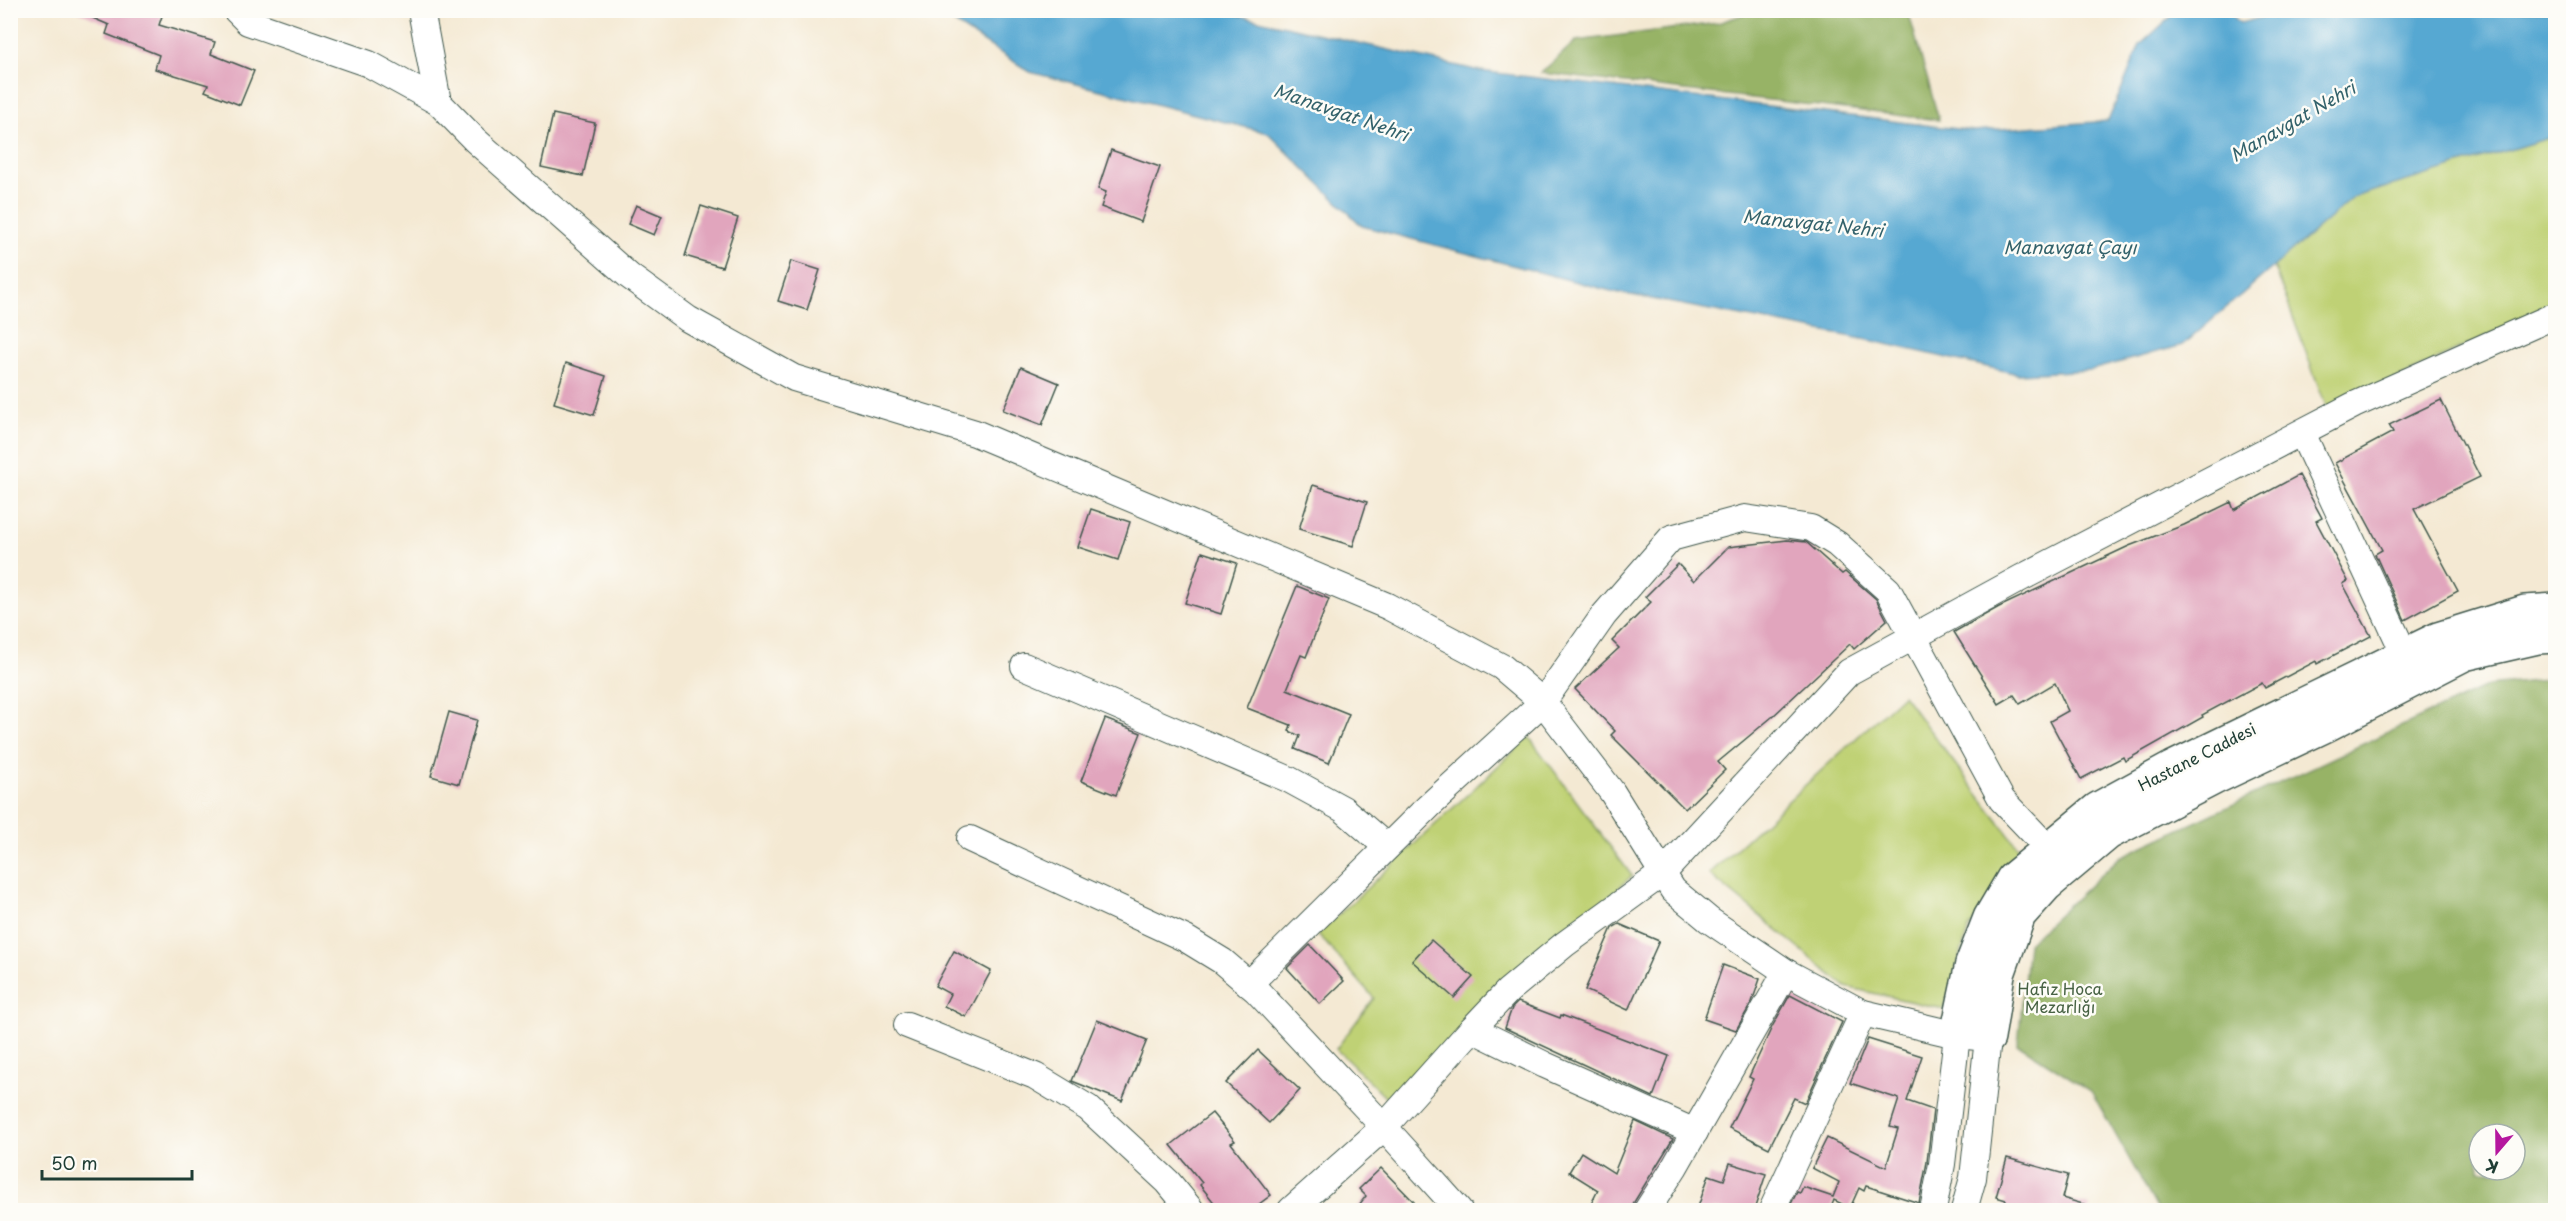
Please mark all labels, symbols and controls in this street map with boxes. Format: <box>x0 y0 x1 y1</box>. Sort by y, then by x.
water label: Manavgat Nehri <box>2224 72 2363 168</box>
water label: Manavgat Nehri <box>1270 76 1415 148</box>
water label: Manavgat Nehri <box>1742 202 1888 244</box>
water label: Manavgat Çayı <box>2003 233 2138 260</box>
street label: Hastane Caddesi <box>2133 716 2260 796</box>
park label: Hafız Hoca Mezarlığı <box>2017 976 2103 1018</box>
north arrow <box>2467 1122 2527 1182</box>
scale bar <box>42 1143 192 1181</box>
text: 50 m <box>51 1149 98 1176</box>
text: K <box>2482 1154 2501 1180</box>

